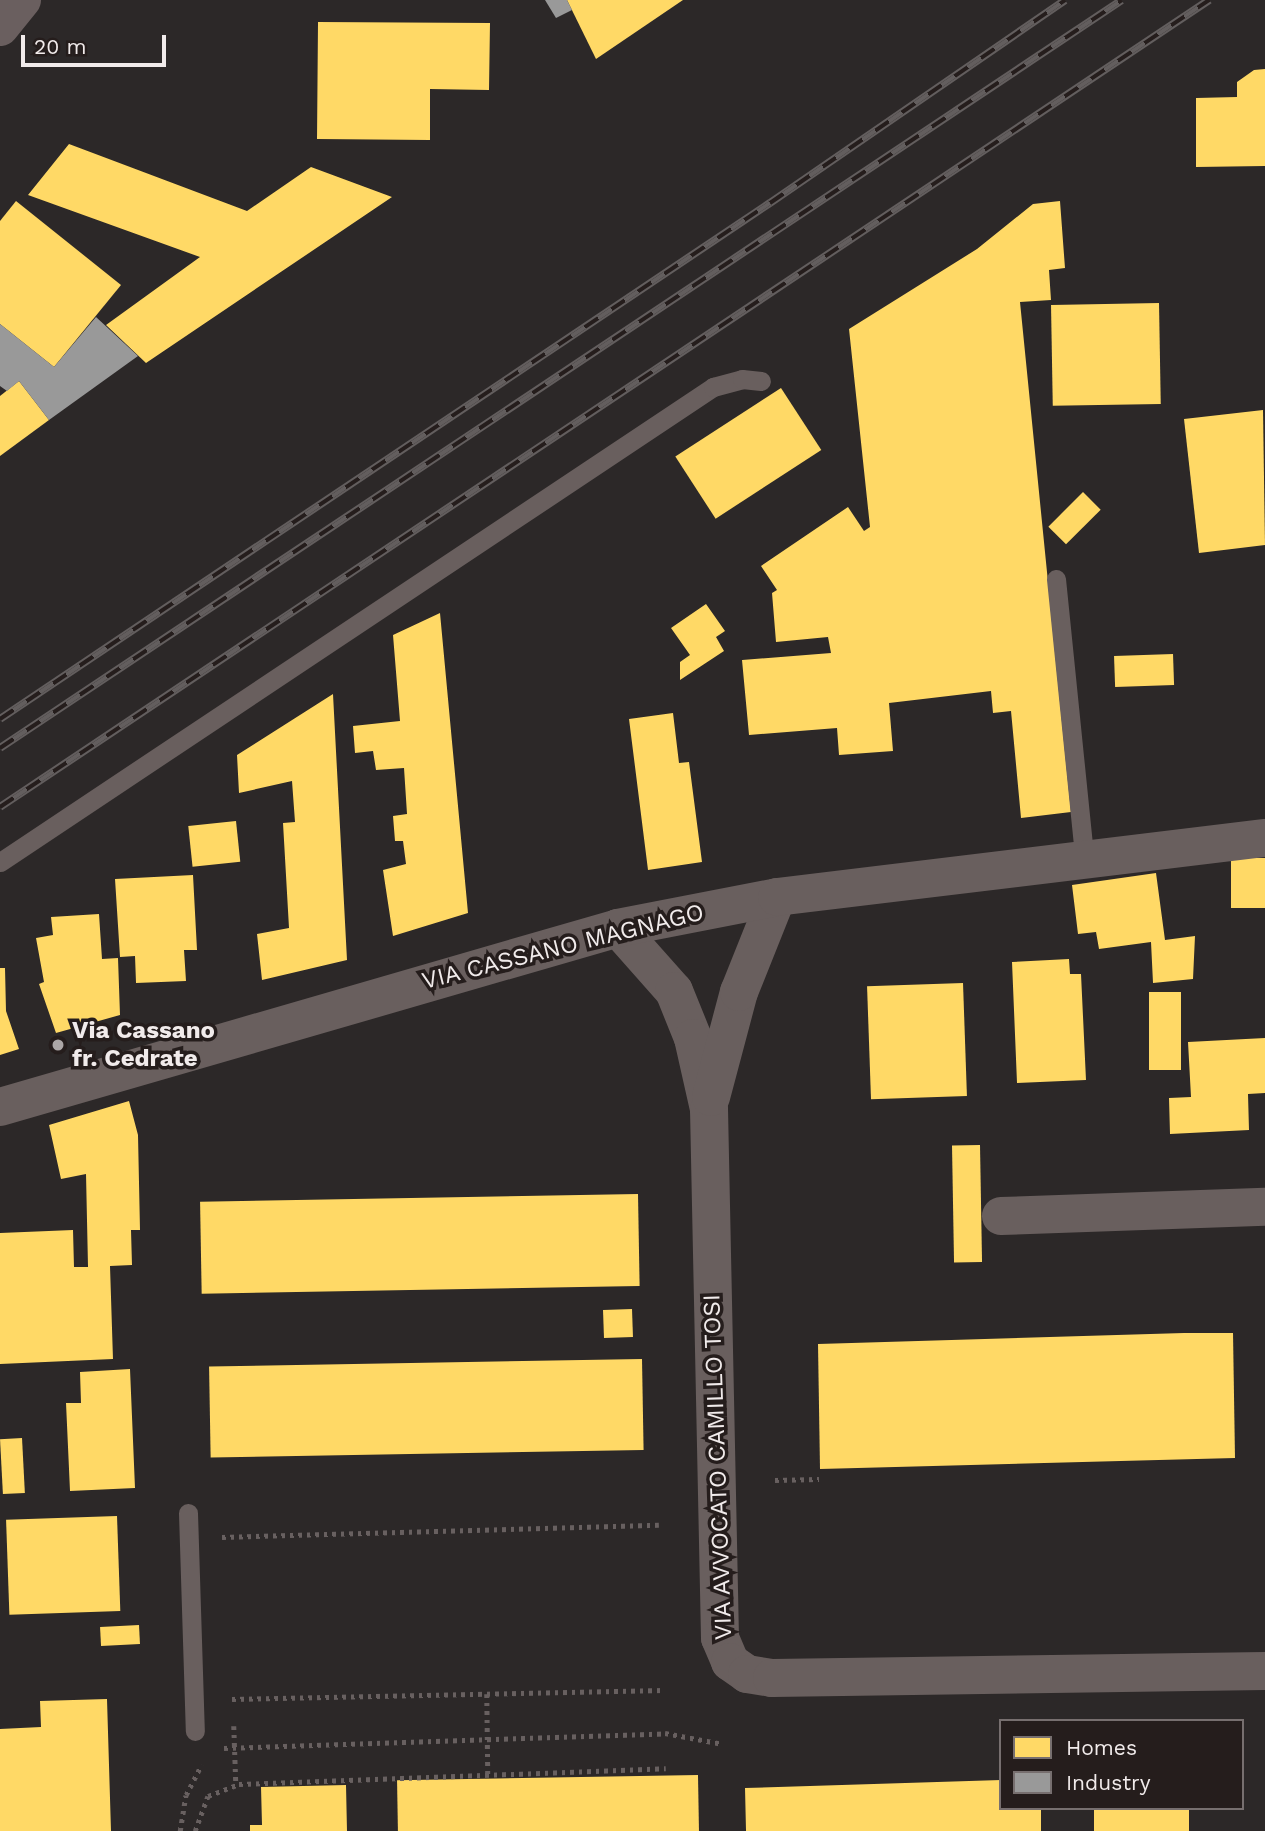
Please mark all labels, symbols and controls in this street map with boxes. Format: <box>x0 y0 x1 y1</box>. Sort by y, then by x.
scale bar <box>24 21 170 65</box>
text: 20 m <box>34 34 86 59</box>
street label: VIA CASSANO MAGNAGO <box>419 898 707 996</box>
place label: Via Cassano fr. Cedrate <box>72 1017 215 1073</box>
marker: Via Cassano fr. Cedrate <box>50 1037 66 1053</box>
street label: VIA AVVOCATO CAMILLO TOSI <box>698 1292 738 1642</box>
legend <box>999 1719 1244 1810</box>
text: Homes <box>1066 1735 1137 1760</box>
text: Industry <box>1066 1770 1151 1795</box>

